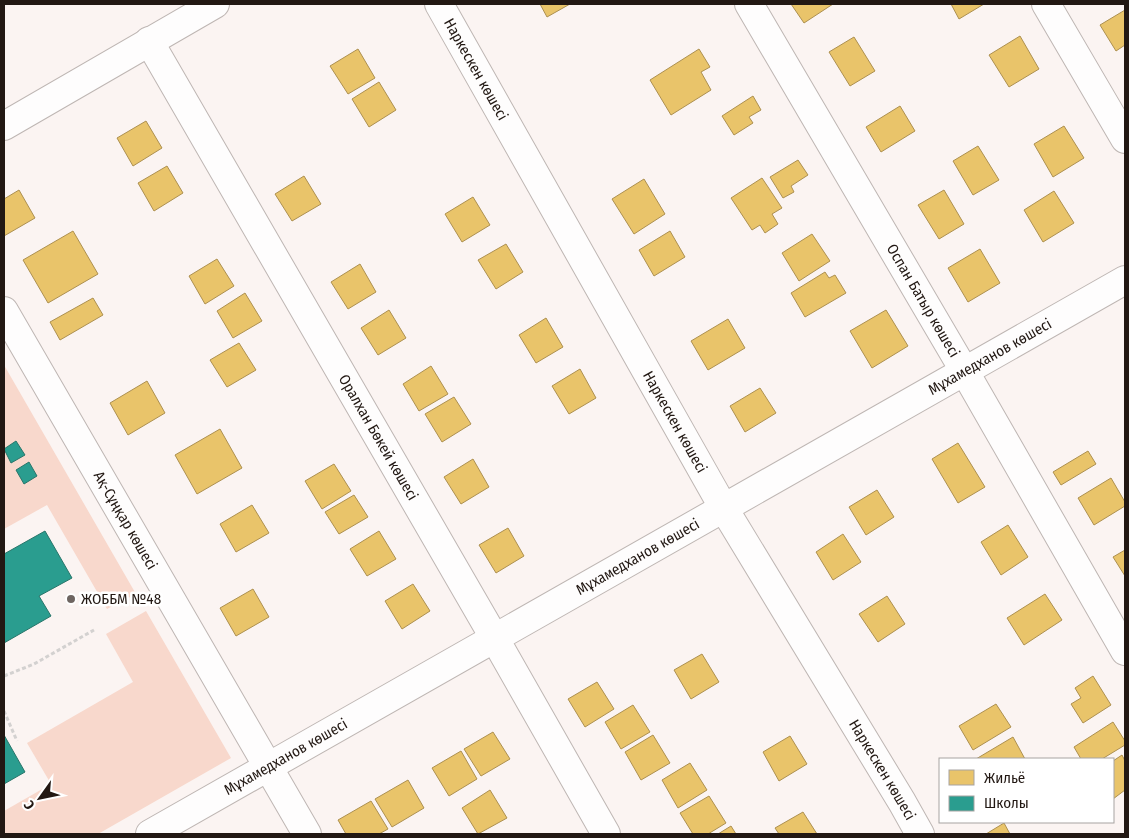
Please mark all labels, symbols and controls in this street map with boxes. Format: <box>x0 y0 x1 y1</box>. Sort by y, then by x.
street label: Наркескен көшесі <box>440 15 512 123</box>
street label: Оспан Батыр көшесі <box>883 241 963 361</box>
street label: Мұхамедханов көшесі <box>925 315 1055 399</box>
street label: Наркескен көшесі <box>639 368 711 476</box>
street label: Оралхан Бөкей көшесі <box>335 371 422 504</box>
street label: Ақ-Сұңқар көшесі <box>90 468 161 573</box>
street label: Мұхамедханов көшесі <box>573 515 703 599</box>
place label: ЖОББМ №48 <box>81 590 161 608</box>
marker: ЖОББМ №48 <box>65 593 77 605</box>
street label: Мұхамедханов көшесі <box>221 715 350 799</box>
street label: Наркескен көшесі <box>845 716 919 823</box>
legend <box>939 758 1114 823</box>
text: Жильё <box>984 769 1025 787</box>
north arrow <box>15 773 65 823</box>
text: Школы <box>984 794 1029 812</box>
text: С <box>20 797 39 813</box>

